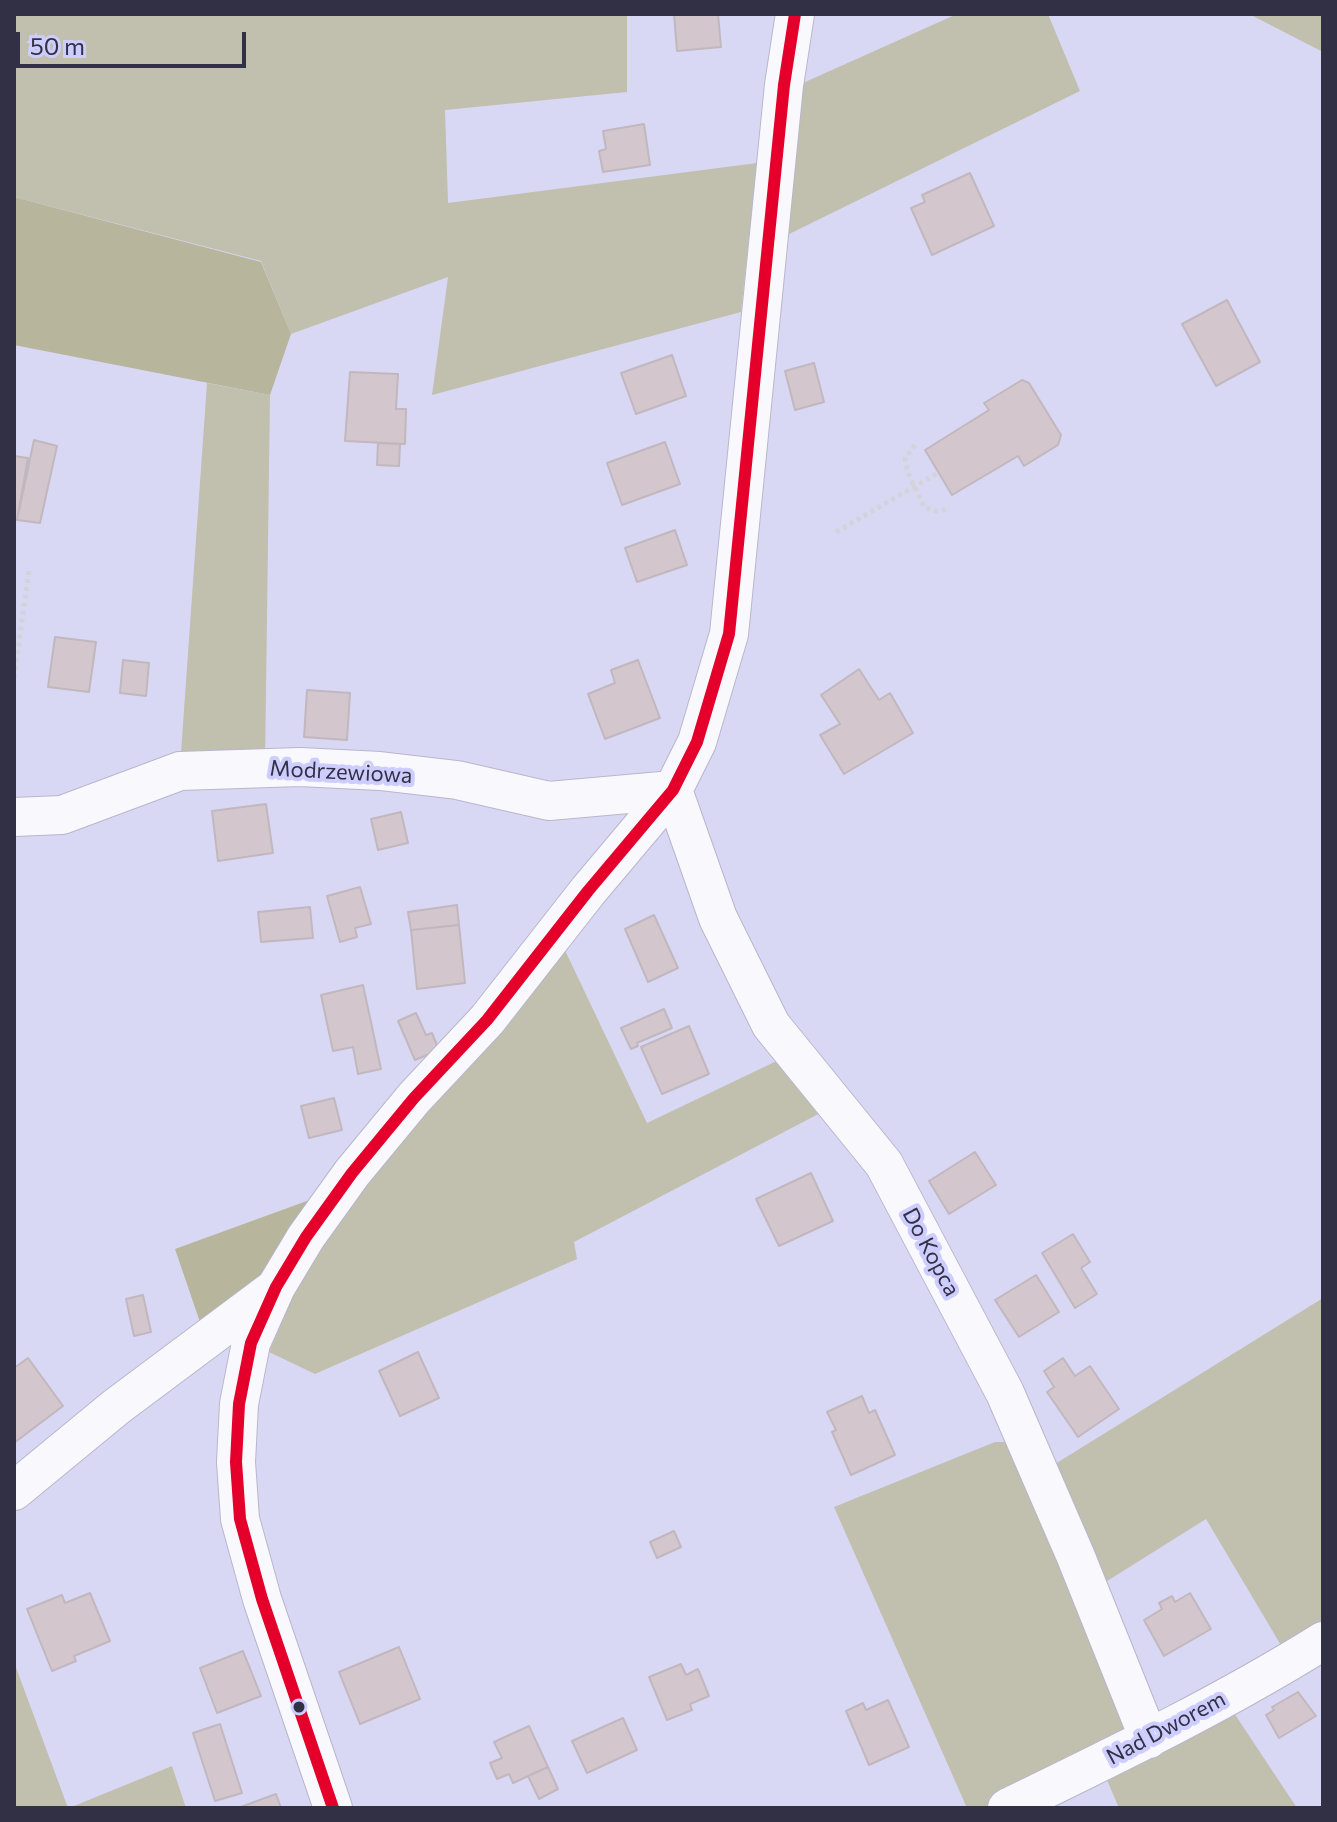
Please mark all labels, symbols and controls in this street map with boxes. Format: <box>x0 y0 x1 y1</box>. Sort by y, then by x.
scale bar <box>20 16 250 66</box>
text: 50 m <box>30 31 85 60</box>
street label: Modrzewiowa <box>269 755 413 789</box>
street label: Do Kopca <box>897 1203 965 1301</box>
street label: Nad Dworem <box>1102 1686 1230 1770</box>
unlabelled marker <box>291 1699 307 1715</box>

